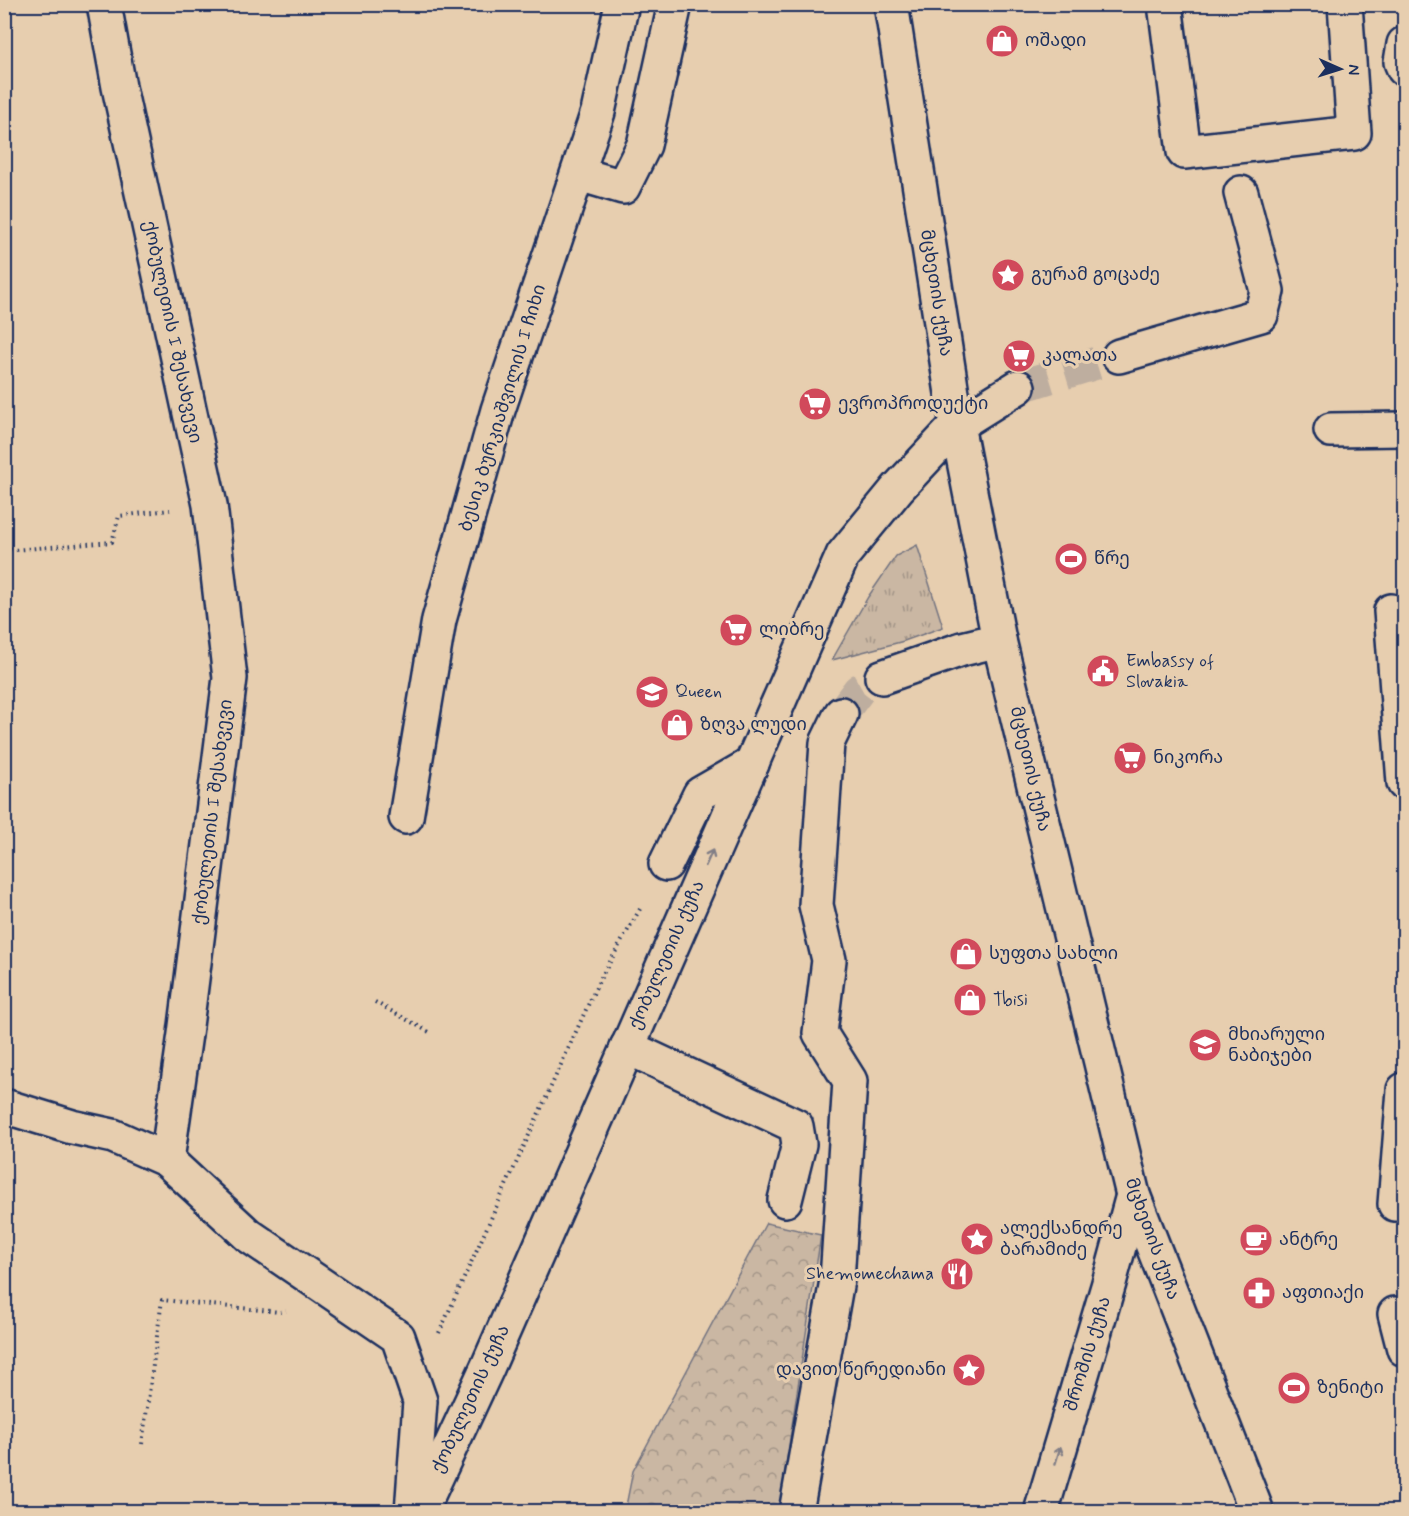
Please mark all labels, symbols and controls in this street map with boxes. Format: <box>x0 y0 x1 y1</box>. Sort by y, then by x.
shop icon: ოშადი <box>984 23 1020 59</box>
place label: ოშადი <box>1025 29 1086 53</box>
north arrow <box>1310 39 1370 99</box>
text: N <box>1343 64 1364 76</box>
street label: ქობულეთის I შესახვევი <box>137 218 207 446</box>
street label: მცხეთის ქუჩა <box>914 228 958 358</box>
place icon: გურამ გოცაძე <box>990 257 1026 293</box>
place label: გურამ გოცაძე <box>1031 263 1160 287</box>
street label: ბესიკ ბურკიაშვილის I ჩიხი <box>454 281 552 535</box>
supermarket icon: კალათა <box>1001 338 1037 374</box>
place label: კალათა <box>1042 344 1117 368</box>
supermarket icon: ევროპროდუქტი <box>797 386 833 422</box>
place label: ევროპროდუქტი <box>838 392 988 416</box>
sports icon: წრე <box>1053 541 1089 577</box>
place label: წრე <box>1094 547 1130 571</box>
supermarket icon: ლიბრე <box>718 612 754 648</box>
place label: ლიბრე <box>759 618 825 642</box>
place label: Embassy of Slovakia <box>1126 649 1214 694</box>
public building icon: Embassy of Slovakia <box>1085 653 1121 689</box>
school or university icon: Queen <box>634 674 670 710</box>
place label: Queen <box>675 680 722 704</box>
street label: ქობულეთის I შესახვევი <box>187 698 239 926</box>
street label: მცხეთის ქუჩა <box>1004 704 1056 834</box>
shop icon: ზღვა ლუდი <box>659 707 695 743</box>
place label: ზღვა ლუდი <box>700 713 807 737</box>
supermarket icon: ნიკორა <box>1112 740 1148 776</box>
place label: ნიკორა <box>1153 746 1223 770</box>
one-way arrow <box>704 850 716 868</box>
street label: ქობულეთის ქუჩა <box>623 877 711 1033</box>
shop icon: სუფთა სახლი <box>948 936 984 972</box>
place label: სუფთა სახლი <box>989 942 1118 966</box>
shop icon: Tbisi <box>952 982 988 1018</box>
place label: Tbisi <box>993 988 1028 1012</box>
place label: მხიარული ნაბიჯები <box>1228 1023 1325 1068</box>
school or university icon: მხიარული ნაბიჯები <box>1187 1027 1223 1063</box>
street label: მცხეთის ქუჩა <box>1119 1175 1185 1303</box>
place label: ალექსანდრე ბარამიძე <box>1000 1217 1123 1262</box>
place icon: ალექსანდრე ბარამიძე <box>959 1221 995 1257</box>
cafe icon: ანტრე <box>1238 1222 1274 1258</box>
place label: ანტრე <box>1279 1228 1338 1252</box>
restaurant icon: Shemomechama <box>939 1256 975 1292</box>
place label: Shemomechama <box>806 1262 934 1286</box>
pharmacy icon: აფთიაქი <box>1241 1275 1277 1311</box>
place label: აფთიაქი <box>1282 1281 1364 1305</box>
street label: შროშის ქუჩა <box>1059 1294 1117 1414</box>
street label: ქობულეთის ქუჩა <box>426 1321 516 1477</box>
place icon: დავით წერედიანი <box>951 1352 987 1388</box>
place label: დავით წერედიანი <box>776 1358 946 1382</box>
sports icon: ზენიტი <box>1276 1370 1312 1406</box>
place label: ზენიტი <box>1317 1376 1384 1400</box>
one-way arrow <box>1053 1446 1064 1465</box>

